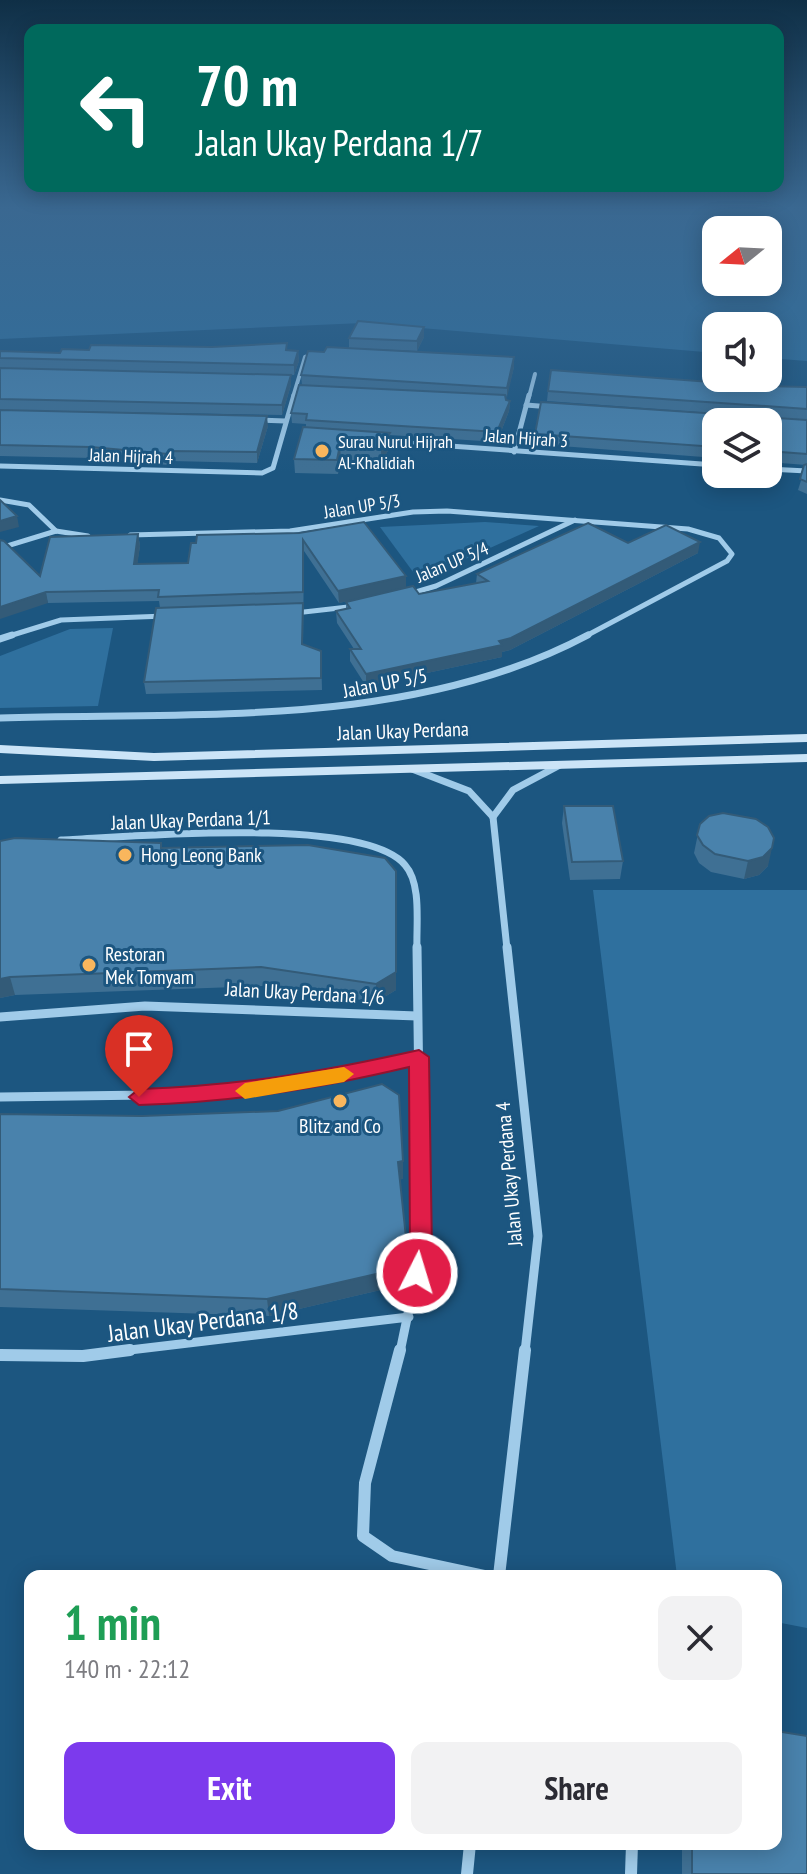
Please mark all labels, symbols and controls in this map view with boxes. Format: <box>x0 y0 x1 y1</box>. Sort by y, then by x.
text: 70 m <box>196 49 298 121</box>
icon: left <box>64 56 168 160</box>
text: Jalan Ukay Perdana 1/7 <box>196 119 483 166</box>
north arrow <box>702 216 782 296</box>
map controls <box>702 216 782 488</box>
button: sound <box>702 312 782 392</box>
button: layers <box>702 408 782 488</box>
street label: Jalan Hijrah 3 <box>482 424 569 452</box>
place label: Surau Nurul Hijrah Al-Khalidiah <box>338 430 453 474</box>
marker: Surau Nurul Hijrah Al-Khalidiah <box>313 442 331 460</box>
street label: Jalan Hijrah 4 <box>88 443 173 469</box>
street label: Jalan UP 5/3 <box>321 489 402 524</box>
street label: Jalan UP 5/4 <box>411 536 492 588</box>
street label: Jalan UP 5/5 <box>340 662 429 704</box>
street label: Jalan Ukay Perdana <box>336 716 469 746</box>
street label: Jalan Ukay Perdana 1/1 <box>110 804 271 836</box>
place label: Hong Leong Bank <box>141 842 262 868</box>
marker: Hong Leong Bank <box>116 846 134 864</box>
place label: Restoran Mek Tomyam <box>105 941 194 990</box>
marker: Restoran Mek Tomyam <box>80 956 98 974</box>
street label: Jalan Ukay Perdana 1/6 <box>224 976 385 1010</box>
pin <box>105 1015 173 1097</box>
icon: arrive <box>117 1027 161 1071</box>
marker: Blitz and Co <box>331 1092 349 1110</box>
street label: Jalan Ukay Perdana 4 <box>490 1101 528 1248</box>
place label: Blitz and Co <box>299 1113 381 1139</box>
position arrow <box>375 1231 459 1315</box>
street label: Jalan Ukay Perdana 1/8 <box>105 1295 300 1349</box>
text: 1 min <box>64 1591 161 1653</box>
button: close <box>658 1596 742 1680</box>
text: 140 m · 22:12 <box>64 1652 190 1685</box>
button: Exit <box>64 1742 395 1834</box>
button: Share <box>411 1742 742 1834</box>

